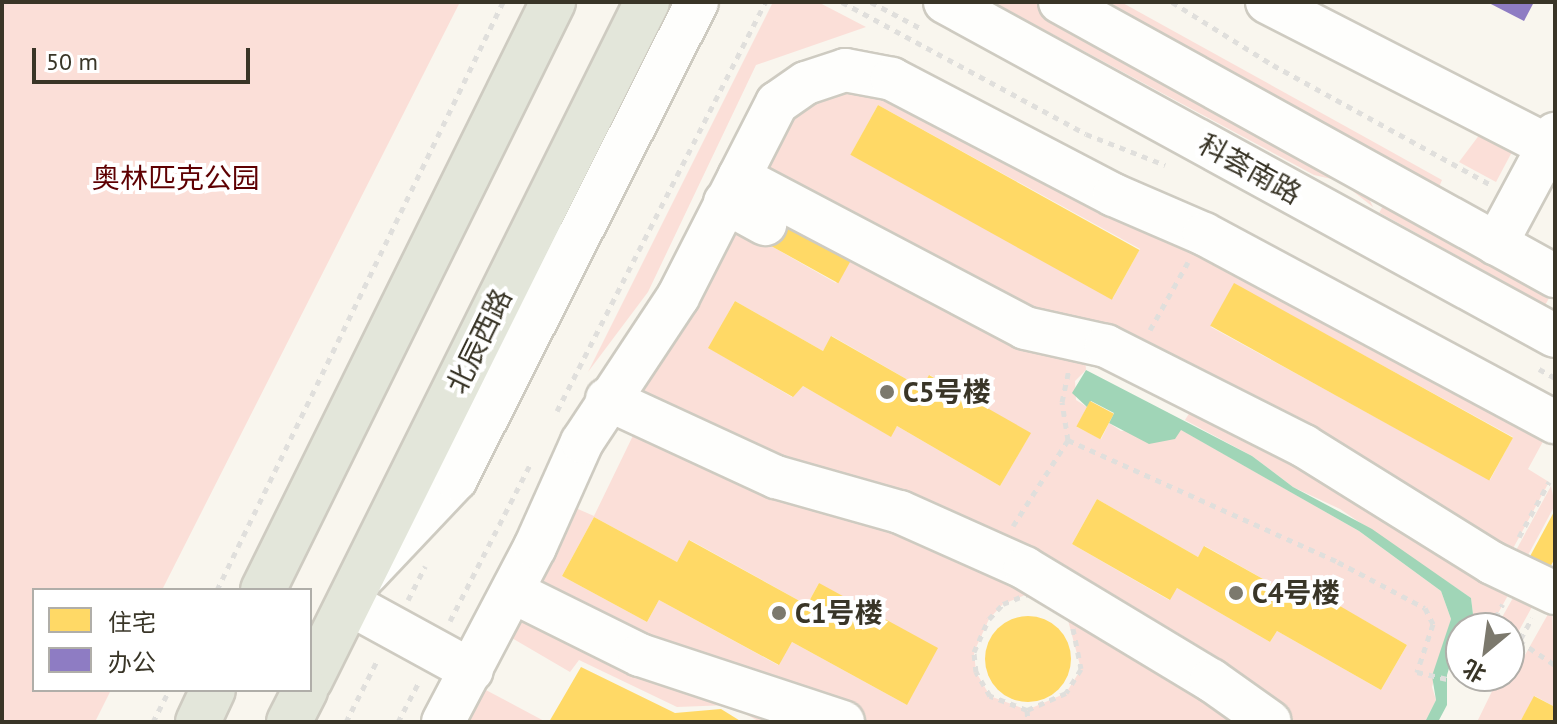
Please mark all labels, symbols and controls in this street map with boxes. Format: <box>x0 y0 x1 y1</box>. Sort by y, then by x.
scale bar <box>36 32 254 82</box>
text: 50 m <box>46 46 98 77</box>
street label: 科荟南路 <box>1193 127 1307 211</box>
park label: 奥林匹克公园 <box>92 161 260 195</box>
street label: 北辰西路 <box>439 283 519 399</box>
place label: C5号楼 <box>903 375 991 409</box>
marker: C5号楼 <box>878 383 896 401</box>
place label: C4号楼 <box>1252 576 1340 610</box>
marker: C4号楼 <box>1227 584 1245 602</box>
legend <box>32 588 312 692</box>
place label: C1号楼 <box>795 596 883 630</box>
marker: C1号楼 <box>770 604 788 622</box>
text: 住宅 <box>108 607 156 638</box>
north arrow <box>1445 612 1525 692</box>
text: 办公 <box>108 647 156 678</box>
text: 北 <box>1458 654 1491 689</box>

